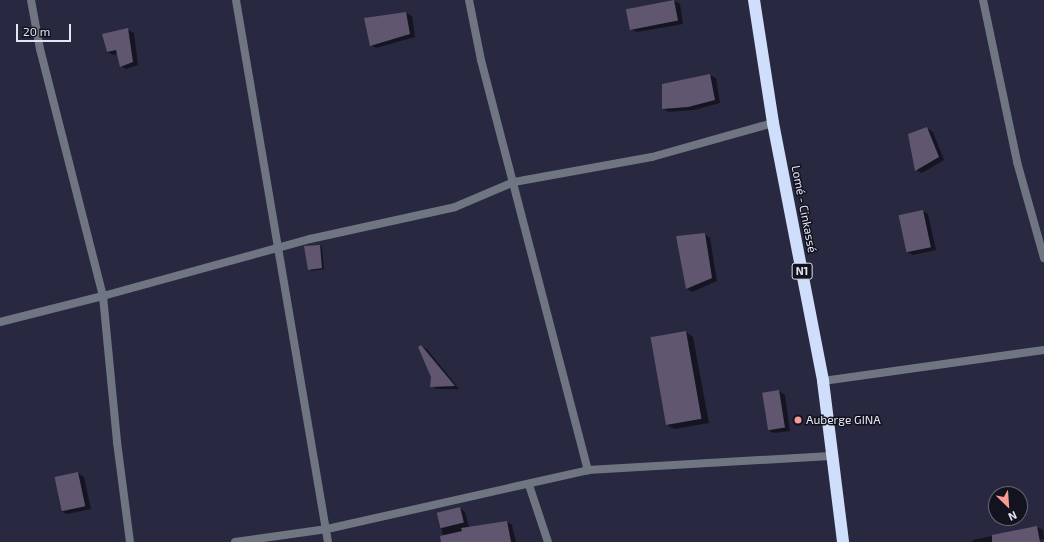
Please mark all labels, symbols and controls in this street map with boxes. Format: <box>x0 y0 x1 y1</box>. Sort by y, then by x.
scale bar <box>18 16 73 42</box>
text: 20 m <box>23 24 50 38</box>
street label: Lomé - Cinkassé <box>788 164 820 254</box>
road number: N1 <box>791 262 813 280</box>
place label: Auberge GINA <box>806 413 881 427</box>
marker: Auberge GINA <box>793 415 803 425</box>
north arrow <box>988 486 1028 526</box>
text: N <box>1007 509 1019 524</box>

